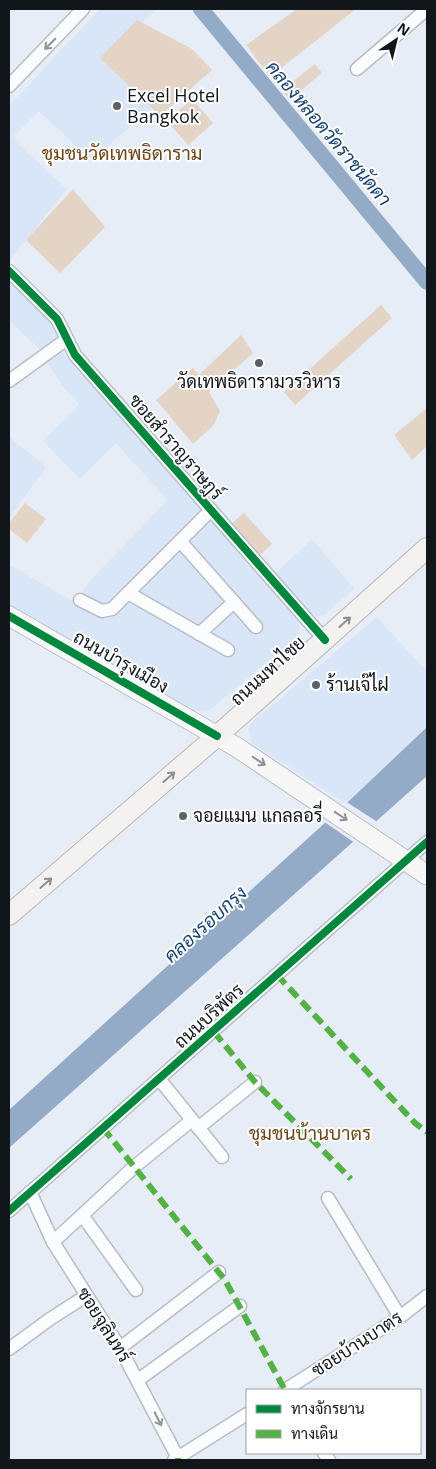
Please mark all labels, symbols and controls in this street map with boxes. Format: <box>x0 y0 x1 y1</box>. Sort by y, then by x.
north arrow <box>371 15 421 65</box>
text: N <box>394 18 414 40</box>
one-way arrow <box>44 38 56 51</box>
water label: คลองหลอดวัดราชนัดดา <box>260 55 398 211</box>
place label: Excel Hotel Bangkok <box>127 83 220 128</box>
marker: Excel Hotel Bangkok <box>111 100 123 112</box>
district label: ชุมชนวัดเทพธิดาราม <box>42 140 202 166</box>
marker: วัดเทพธิดารามวรวิหาร <box>253 357 265 369</box>
place label: วัดเทพธิดารามวรวิหาร <box>177 369 341 393</box>
street label: ซอยสำราญราษฎร์ <box>123 388 230 505</box>
one-way arrow <box>339 616 352 628</box>
street label: ถนนบำรุงเมือง <box>69 624 173 699</box>
street label: ถนนมหาไชย <box>225 630 310 710</box>
place label: ร้านเจ๊ไฝ <box>326 672 389 696</box>
marker: ร้านเจ๊ไฝ <box>310 679 322 691</box>
one-way arrow <box>251 757 265 767</box>
one-way arrow <box>162 772 175 783</box>
place label: จอยแมน แกลลอรี่ <box>193 800 323 827</box>
marker: จอยแมน แกลลอรี่ <box>177 810 189 822</box>
one-way arrow <box>334 811 348 821</box>
one-way arrow <box>39 877 52 889</box>
water label: คลองรอบกรุง <box>158 879 252 968</box>
street label: ถนนบริพัตร <box>168 977 249 1053</box>
district label: ชุมชนบ้านบาตร <box>249 1120 371 1146</box>
street label: ซอยจุลินทร์ <box>71 1282 138 1367</box>
street label: ซอยบ้านบาตร <box>306 1305 407 1381</box>
legend <box>246 1389 421 1454</box>
text: ทางจักรยาน <box>291 1398 365 1418</box>
one-way arrow <box>154 1411 163 1426</box>
text: ทางเดิน <box>291 1423 338 1443</box>

